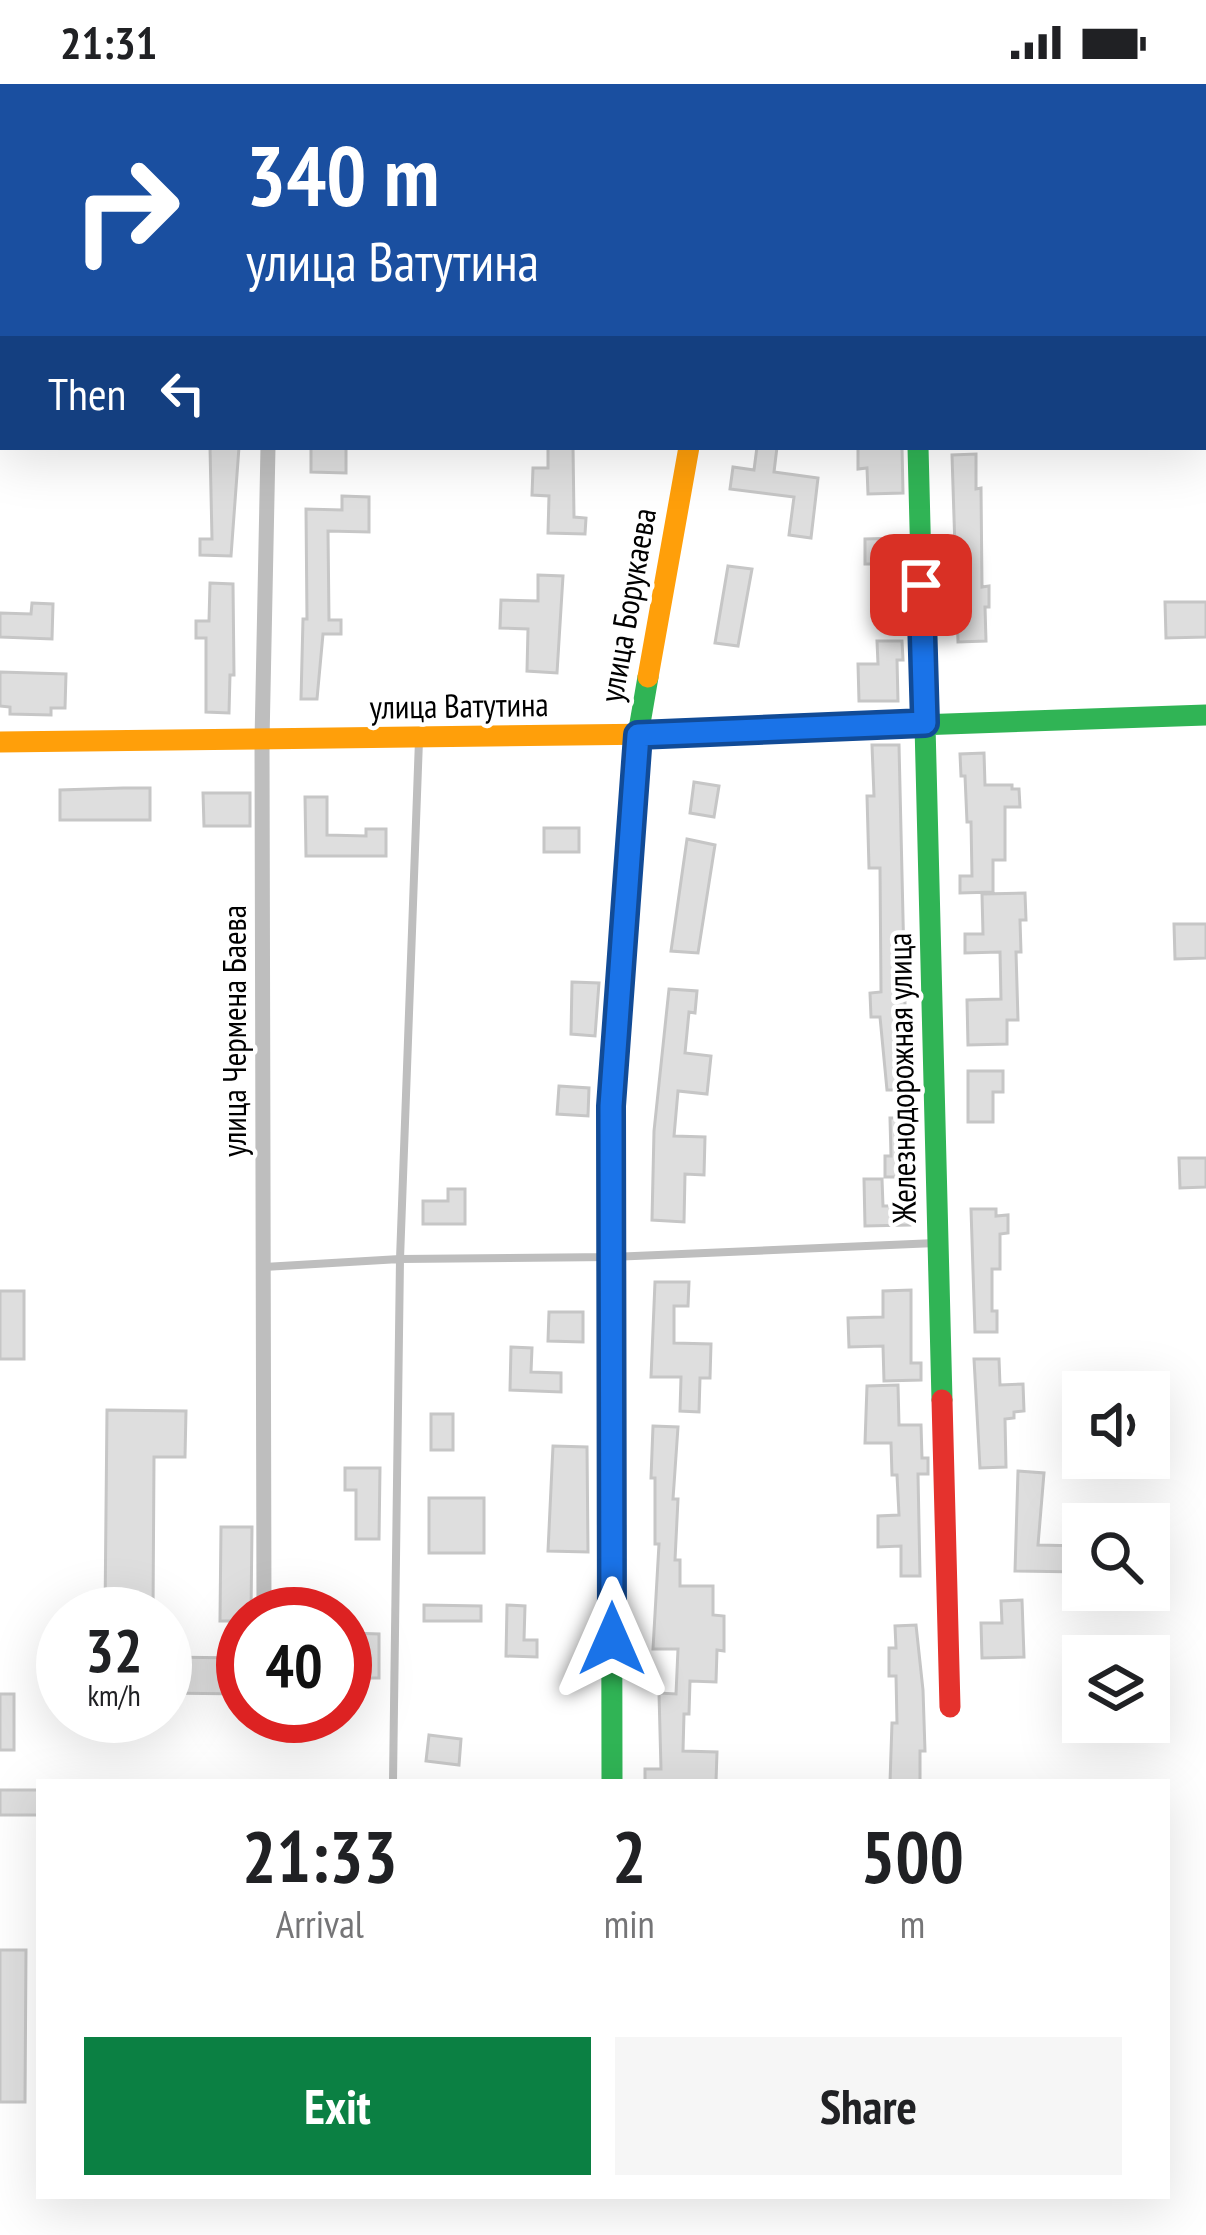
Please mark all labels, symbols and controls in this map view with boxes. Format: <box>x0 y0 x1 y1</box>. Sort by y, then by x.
text: 21:31 <box>60 13 157 71</box>
text: 340 m <box>246 120 439 229</box>
icon: right <box>48 132 204 288</box>
text: улица Ватутина <box>246 226 539 296</box>
icon: left <box>150 360 216 426</box>
text: Then <box>48 364 126 422</box>
street label: улица Борукаева <box>589 505 665 705</box>
pin <box>870 534 972 636</box>
icon: arrive <box>888 552 954 618</box>
street label: улица Ватутина <box>369 682 549 728</box>
street label: улица Чермена Баева <box>212 905 255 1157</box>
street label: Железнодорожная улица <box>877 932 925 1225</box>
map controls <box>1062 1371 1170 1743</box>
button: sound <box>1062 1371 1170 1479</box>
button: search <box>1062 1503 1170 1611</box>
position arrow <box>549 1576 675 1702</box>
speed limit sign: 40 <box>216 1587 372 1743</box>
text: 32 <box>85 1611 143 1689</box>
button: layers <box>1062 1635 1170 1743</box>
text: km/h <box>87 1675 141 1714</box>
text: 21:33 <box>242 1809 398 1902</box>
text: 2 <box>612 1809 646 1902</box>
text: 500 <box>861 1809 964 1902</box>
text: Arrival <box>276 1898 364 1949</box>
text: min <box>604 1898 655 1949</box>
text: m <box>900 1898 925 1949</box>
button: Exit <box>84 2037 591 2175</box>
button: Share <box>615 2037 1122 2175</box>

